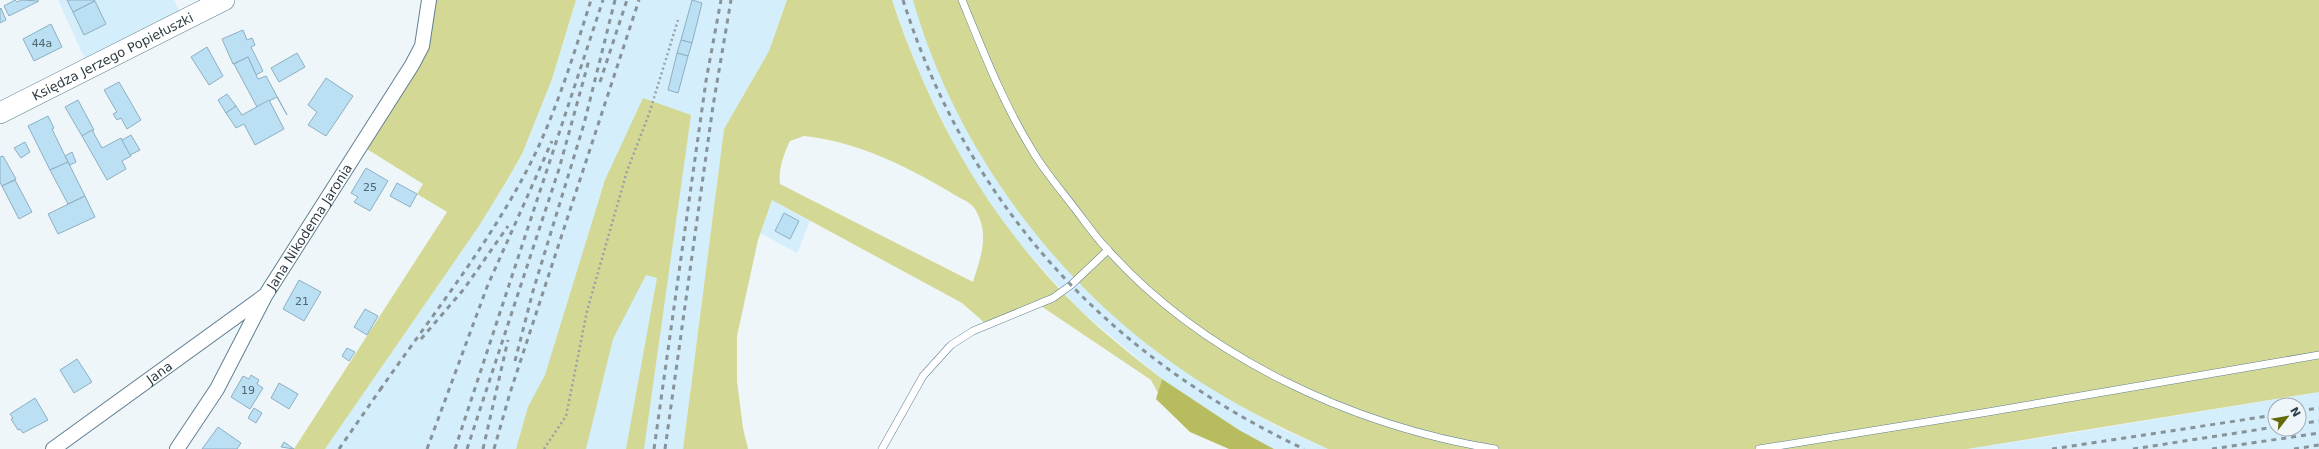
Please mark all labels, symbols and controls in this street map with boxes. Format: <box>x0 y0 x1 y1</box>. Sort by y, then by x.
street label: Księdza Jerzego Popiełuszki <box>30 10 196 104</box>
house number: 44a <box>32 37 52 50</box>
street label: Jana Nikodema Jaronia <box>263 161 355 293</box>
house number: 25 <box>363 181 377 194</box>
house number: 21 <box>295 295 309 308</box>
street label: Jana <box>143 358 175 387</box>
house number: 19 <box>241 384 255 397</box>
north arrow <box>2267 397 2307 437</box>
text: N <box>2287 405 2303 419</box>

